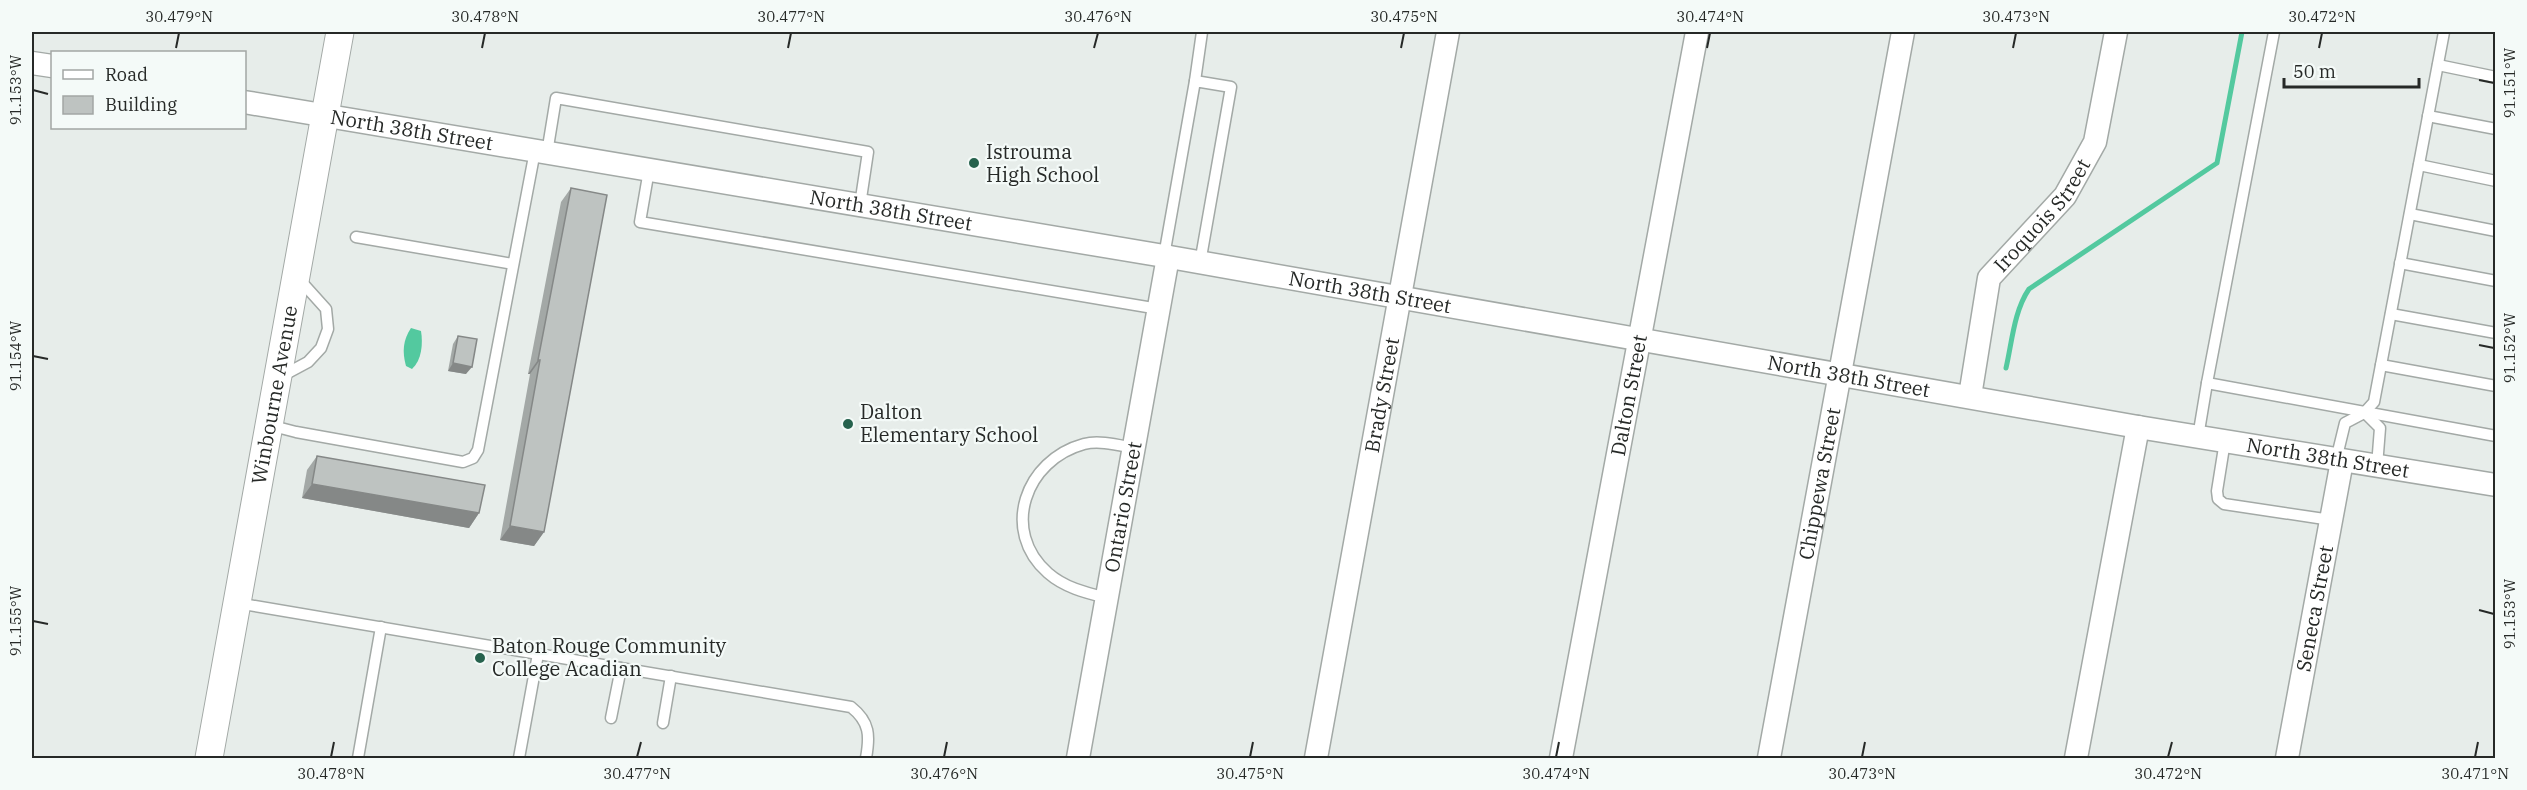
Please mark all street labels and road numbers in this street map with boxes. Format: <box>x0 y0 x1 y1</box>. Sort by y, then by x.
street label: North 38th Street <box>328 103 495 156</box>
street label: Iroquois Street <box>1987 154 2096 278</box>
street label: North 38th Street <box>808 183 974 237</box>
street label: North 38th Street <box>1287 264 1453 319</box>
street label: Winbourne Avenue <box>245 303 303 486</box>
street label: Dalton Street <box>1604 332 1653 458</box>
street label: Brady Street <box>1358 335 1405 455</box>
street label: North 38th Street <box>1766 348 1932 403</box>
street label: Chippewa Street <box>1792 405 1846 562</box>
street label: North 38th Street <box>2245 431 2411 484</box>
street label: Ontario Street <box>1098 439 1148 574</box>
street label: Seneca Street <box>2289 543 2339 674</box>

